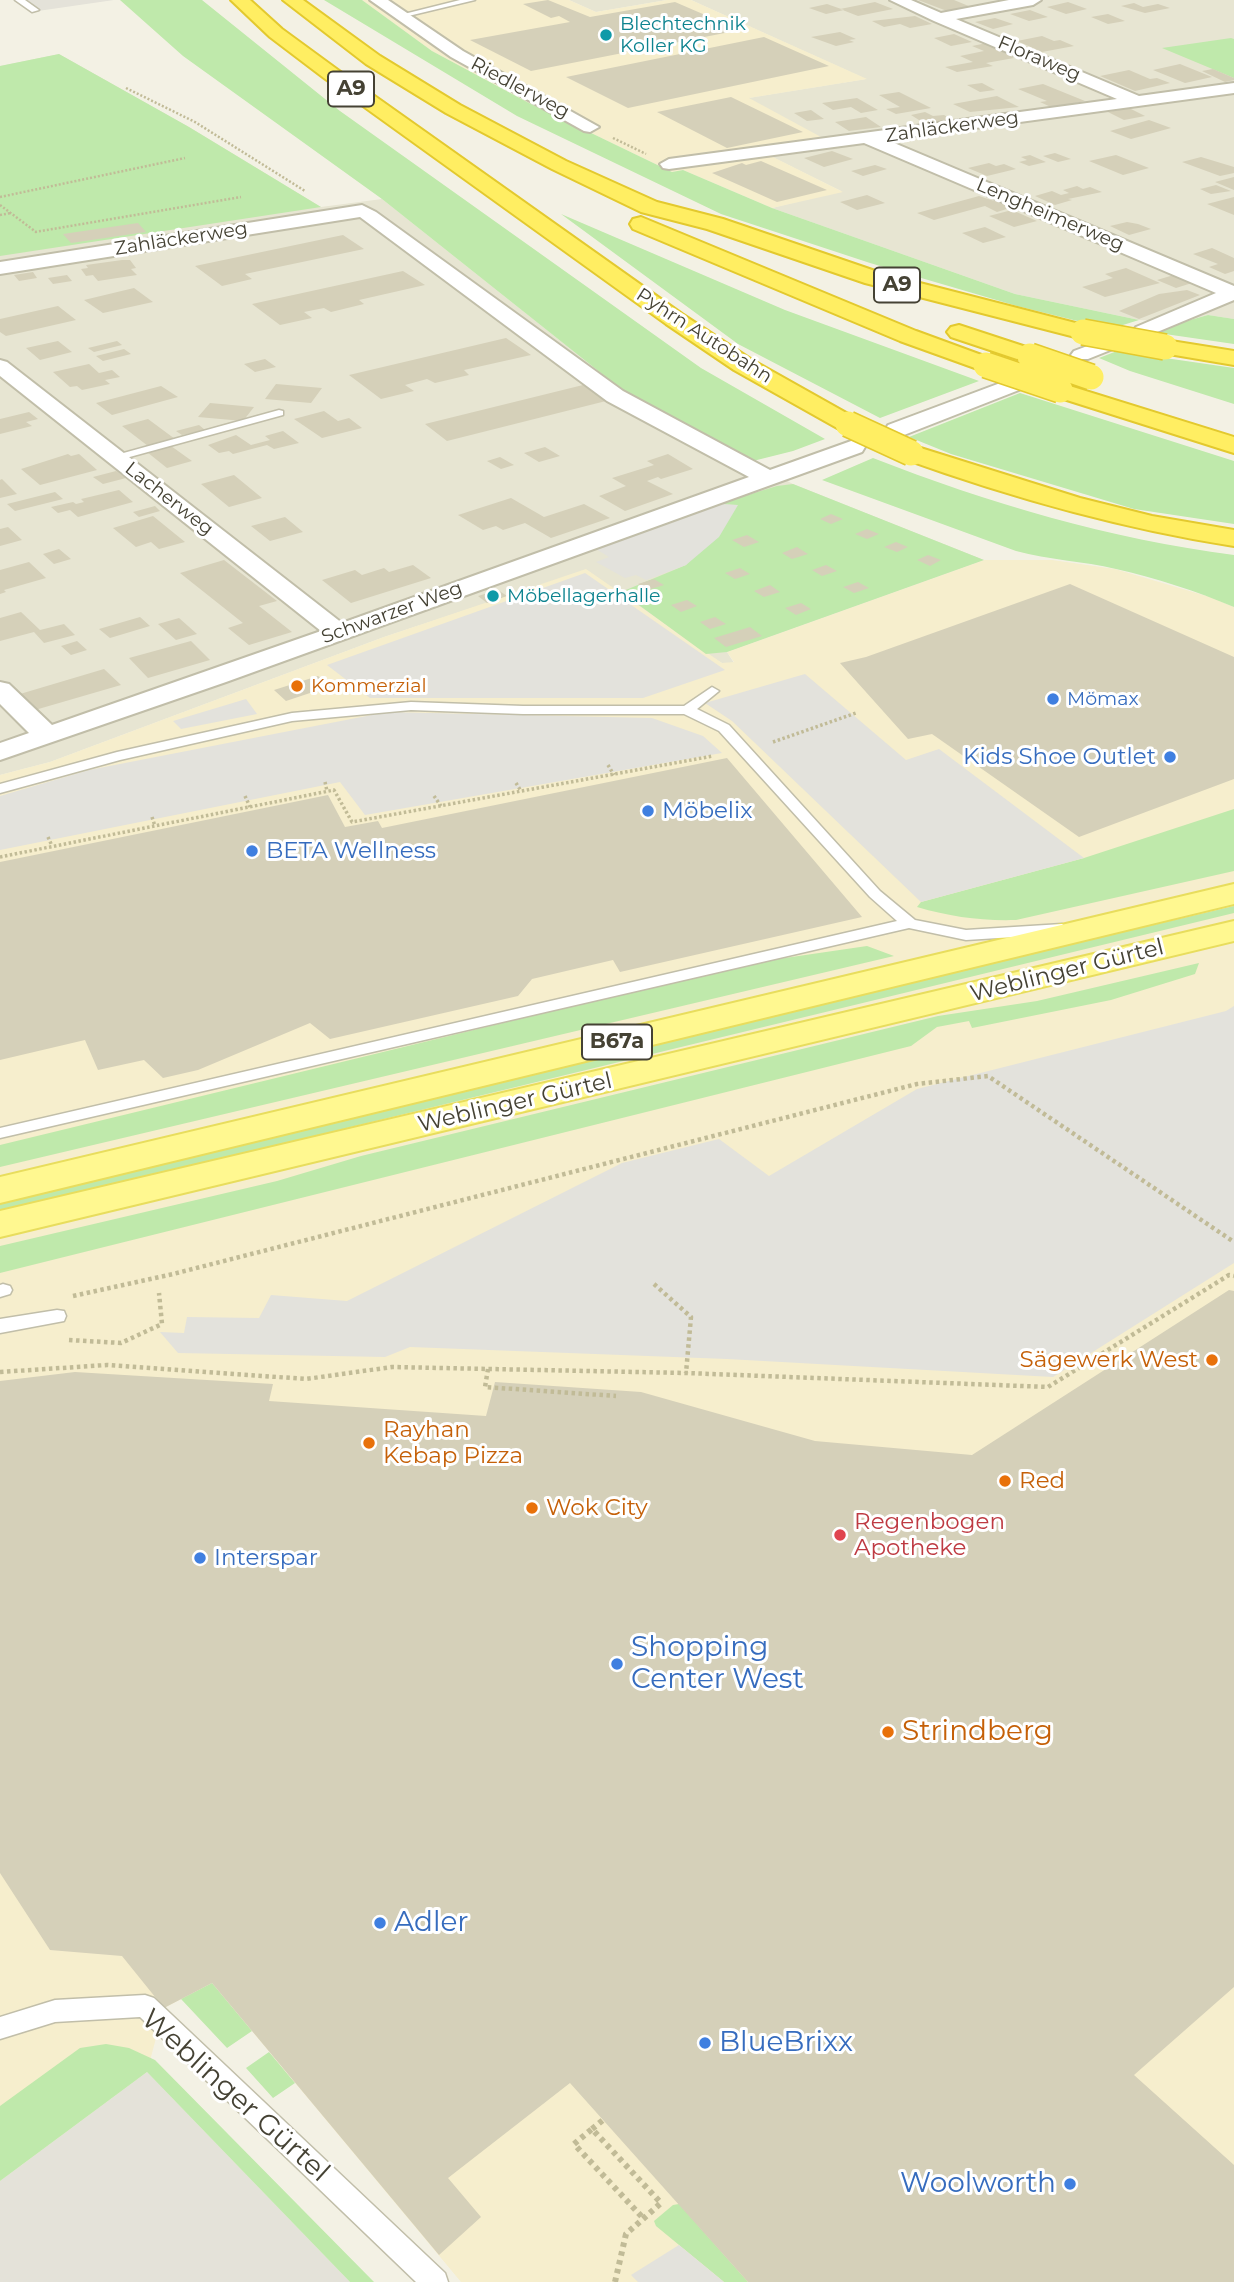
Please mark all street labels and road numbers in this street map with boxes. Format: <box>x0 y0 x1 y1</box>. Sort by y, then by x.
street label: Floraweg <box>994 31 1084 87</box>
street label: Riedlerweg <box>467 52 573 124</box>
road number: A9 <box>328 72 374 106</box>
street label: Zahläckerweg <box>884 106 1020 148</box>
street label: Lengheimerweg <box>973 174 1127 256</box>
street label: Zahläckerweg <box>113 217 249 261</box>
road number: A9 <box>874 268 920 302</box>
street label: Pyhrn Autobahn <box>632 284 776 388</box>
street label: Lacherweg <box>120 457 218 541</box>
street label: Schwarzer Weg <box>318 577 466 649</box>
street label: Weblinger Gürtel <box>967 934 1167 1008</box>
road number: B67a <box>582 1024 652 1060</box>
street label: Weblinger Gürtel <box>415 1067 615 1139</box>
street label: Weblinger Gürtel <box>134 2003 336 2189</box>

